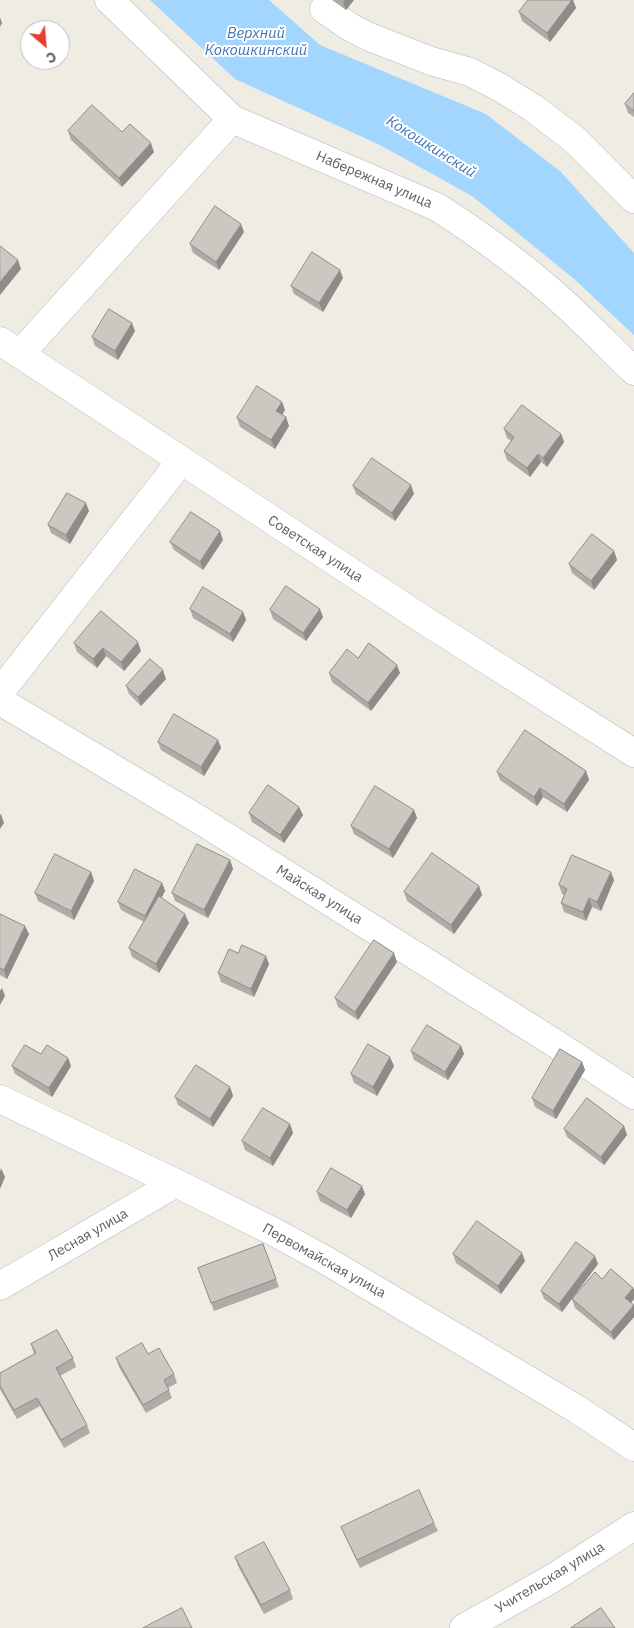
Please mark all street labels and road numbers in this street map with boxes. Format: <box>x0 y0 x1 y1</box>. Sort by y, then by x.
street label: Набережная улица <box>313 148 435 212</box>
street label: Советская улица <box>264 512 366 586</box>
street label: Майская улица <box>273 862 365 928</box>
street label: Лесная улица <box>45 1205 131 1265</box>
street label: Первомайская улица <box>259 1220 389 1302</box>
street label: Учительская улица <box>492 1539 608 1617</box>

